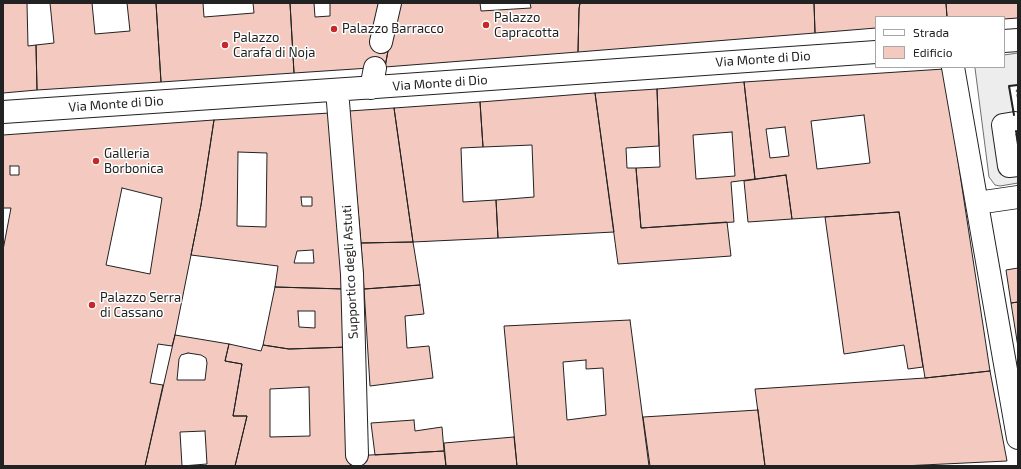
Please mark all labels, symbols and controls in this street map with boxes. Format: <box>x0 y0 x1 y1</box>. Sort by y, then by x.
place label: Palazzo Capracotta <box>494 10 559 41</box>
legend <box>875 16 1005 68</box>
marker: Palazzo Capracotta <box>481 20 491 30</box>
place label: Palazzo Barracco <box>342 21 444 37</box>
marker: Palazzo Barracco <box>329 24 339 34</box>
text: Strada <box>913 25 949 39</box>
place label: Palazzo Carafa di Noja <box>233 30 315 61</box>
marker: Palazzo Carafa di Noja <box>220 40 230 50</box>
text: Edificio <box>913 45 953 59</box>
street label: Via Monte di Dio <box>715 48 811 70</box>
street label: Via Monte di Dio <box>392 72 488 94</box>
street label: Via Monte di Dio <box>68 93 164 115</box>
place label: Galleria Borbonica <box>104 146 164 177</box>
marker: Galleria Borbonica <box>91 156 101 166</box>
street label: Supportico degli Astuti <box>339 205 361 339</box>
place label: Palazzo Serra di Cassano <box>100 290 181 321</box>
marker: Palazzo Serra di Cassano <box>87 300 97 310</box>

